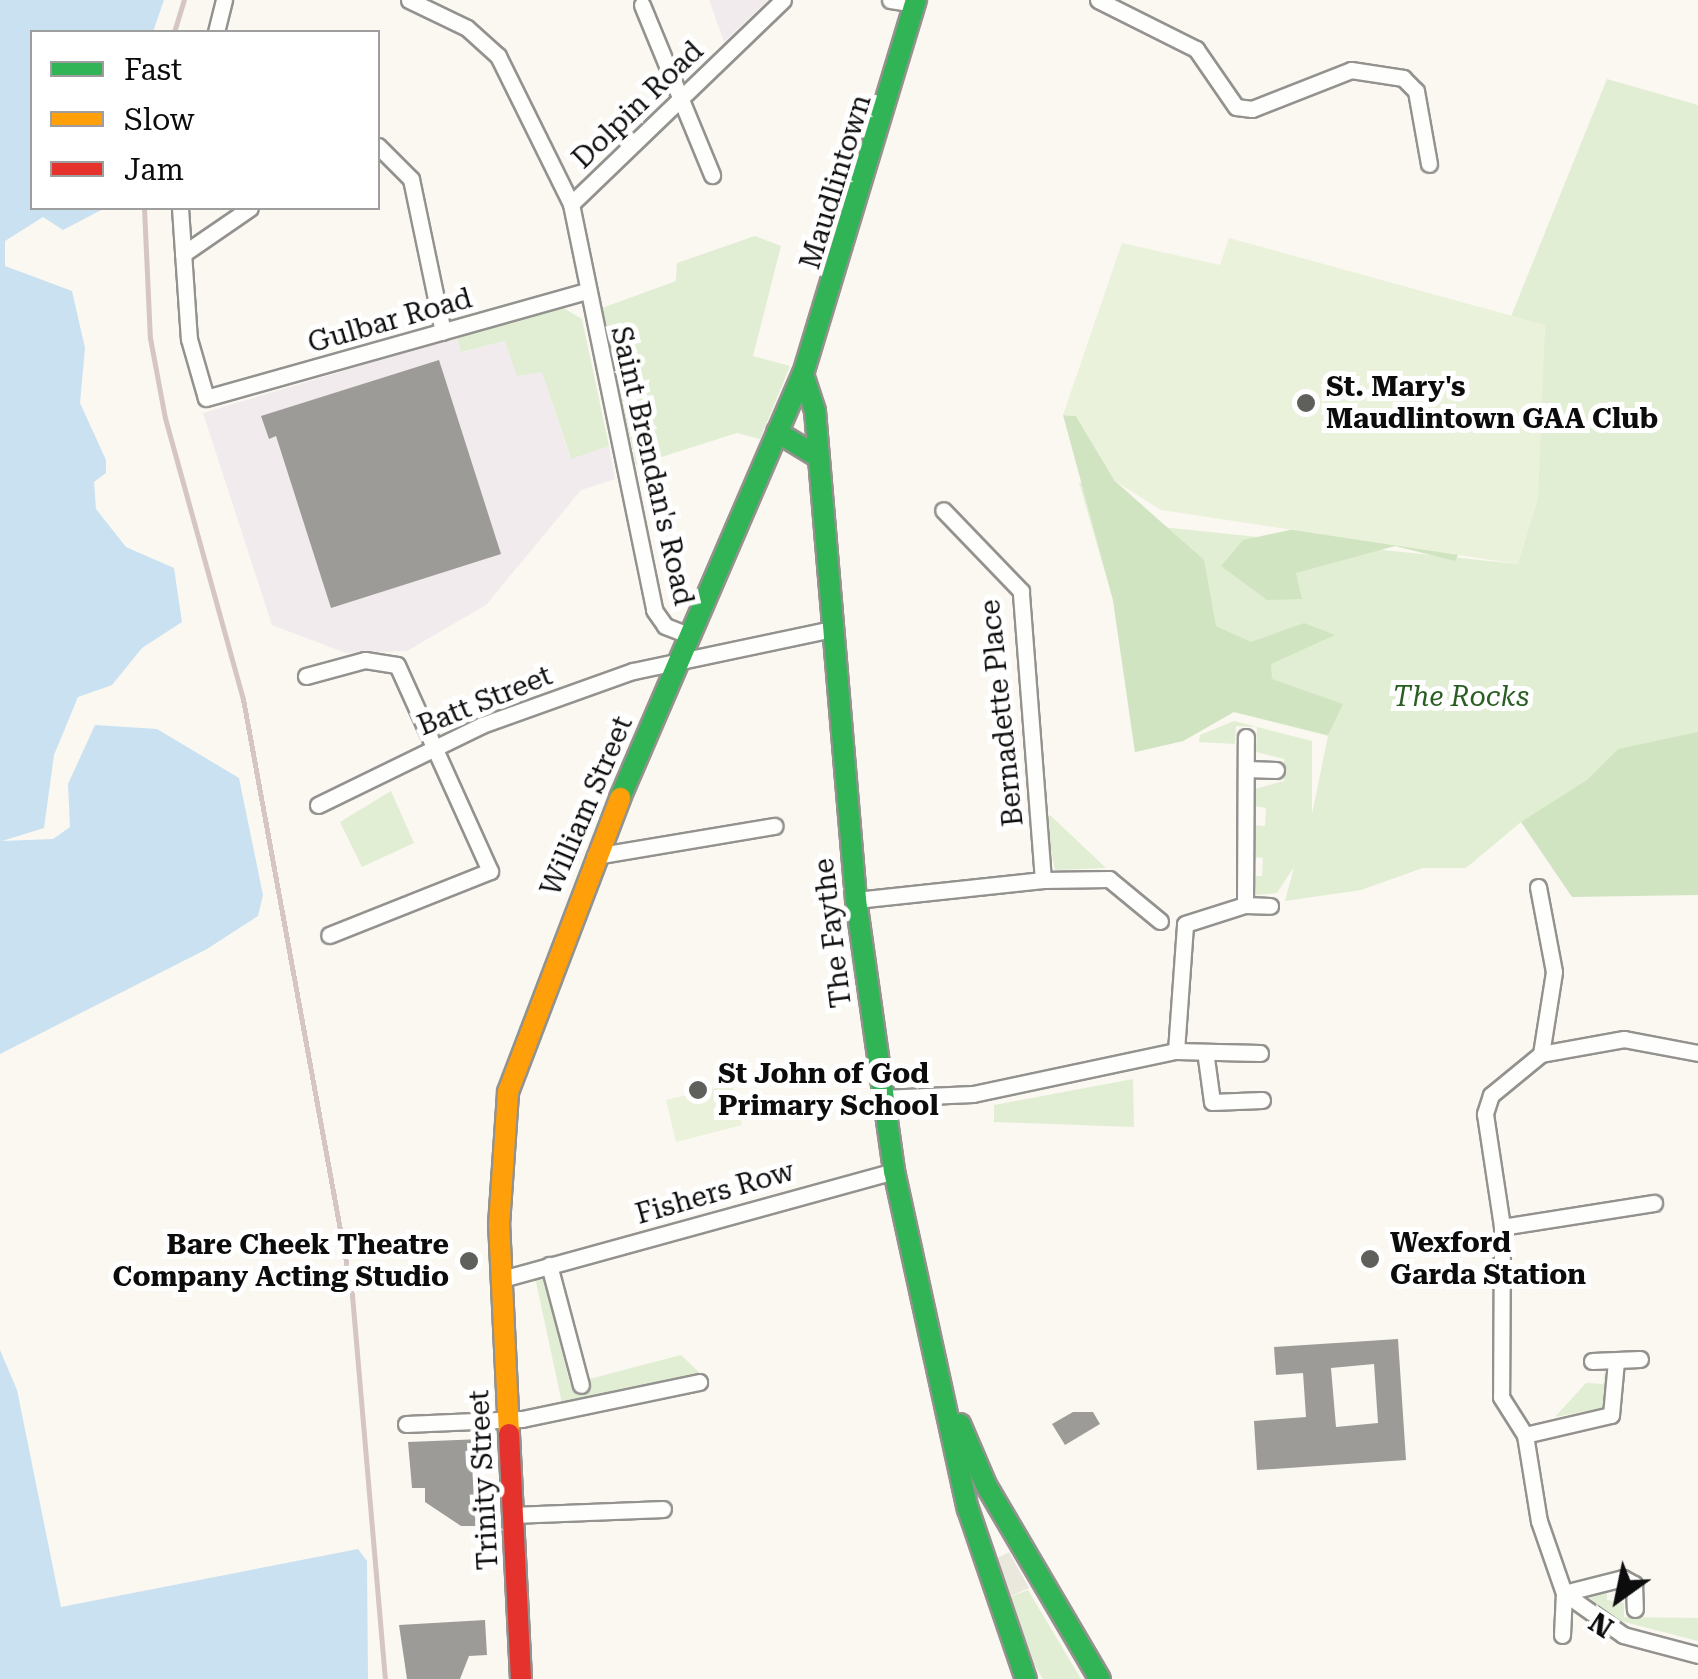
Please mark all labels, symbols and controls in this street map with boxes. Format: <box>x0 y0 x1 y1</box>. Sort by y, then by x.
legend <box>30 30 380 210</box>
street label: Dolpin Road <box>566 34 710 176</box>
text: Fast <box>124 52 182 87</box>
street label: Maudlintown <box>794 91 878 273</box>
text: Slow <box>124 102 195 137</box>
text: Jam <box>124 152 184 187</box>
street label: Gulbar Road <box>304 282 476 360</box>
street label: Saint Brendan's Road <box>604 323 700 609</box>
place label: St. Mary's Maudlintown GAA Club <box>1326 370 1658 436</box>
marker: St. Mary's Maudlintown GAA Club <box>1295 392 1317 414</box>
street label: Bernadette Place <box>973 598 1031 828</box>
street label: Batt Street <box>413 659 557 743</box>
park label: The Rocks <box>1393 680 1529 714</box>
street label: William Street <box>534 711 640 901</box>
street label: The Faythe <box>807 856 859 1010</box>
place label: St John of God Primary School <box>718 1057 939 1123</box>
marker: St John of God Primary School <box>687 1079 709 1101</box>
street label: Fishers Row <box>632 1154 798 1232</box>
place label: Wexford Garda Station <box>1390 1226 1586 1292</box>
place label: Bare Cheek Theatre Company Acting Studio <box>113 1228 449 1294</box>
marker: Wexford Garda Station <box>1359 1248 1381 1270</box>
marker: Bare Cheek Theatre Company Acting Studio <box>458 1250 480 1272</box>
street label: Trinity Street <box>462 1389 506 1571</box>
north arrow <box>1568 1549 1668 1649</box>
text: N <box>1583 1605 1619 1644</box>

